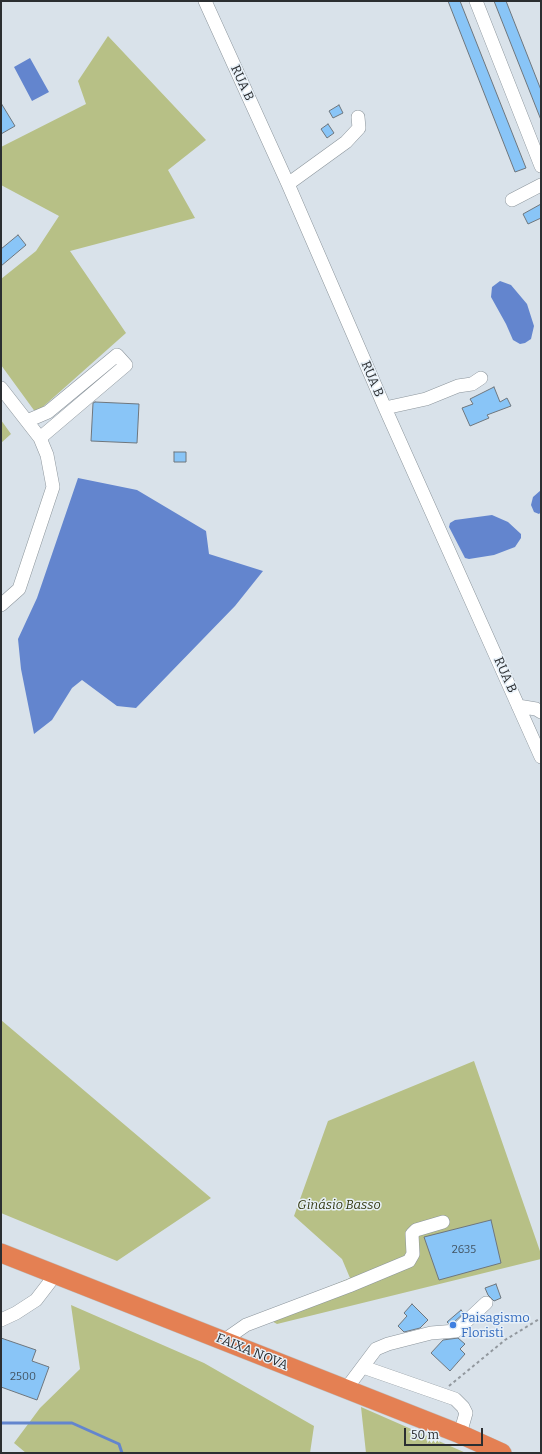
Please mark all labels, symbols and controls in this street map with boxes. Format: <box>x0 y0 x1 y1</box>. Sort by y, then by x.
street label: RUA B <box>227 63 257 103</box>
street label: RUA B <box>357 359 387 399</box>
street label: RUA B <box>490 655 520 695</box>
park label: Ginásio Basso <box>297 1197 381 1213</box>
house number: 2635 <box>452 1243 476 1257</box>
place label: Paisagismo Floristi <box>461 1310 530 1341</box>
marker: Paisagismo Floristi <box>448 1320 458 1330</box>
street label: FAIXA NOVA <box>214 1330 290 1374</box>
house number: 2500 <box>10 1370 36 1384</box>
scale bar <box>406 1420 485 1446</box>
text: 50 m <box>411 1428 439 1442</box>

